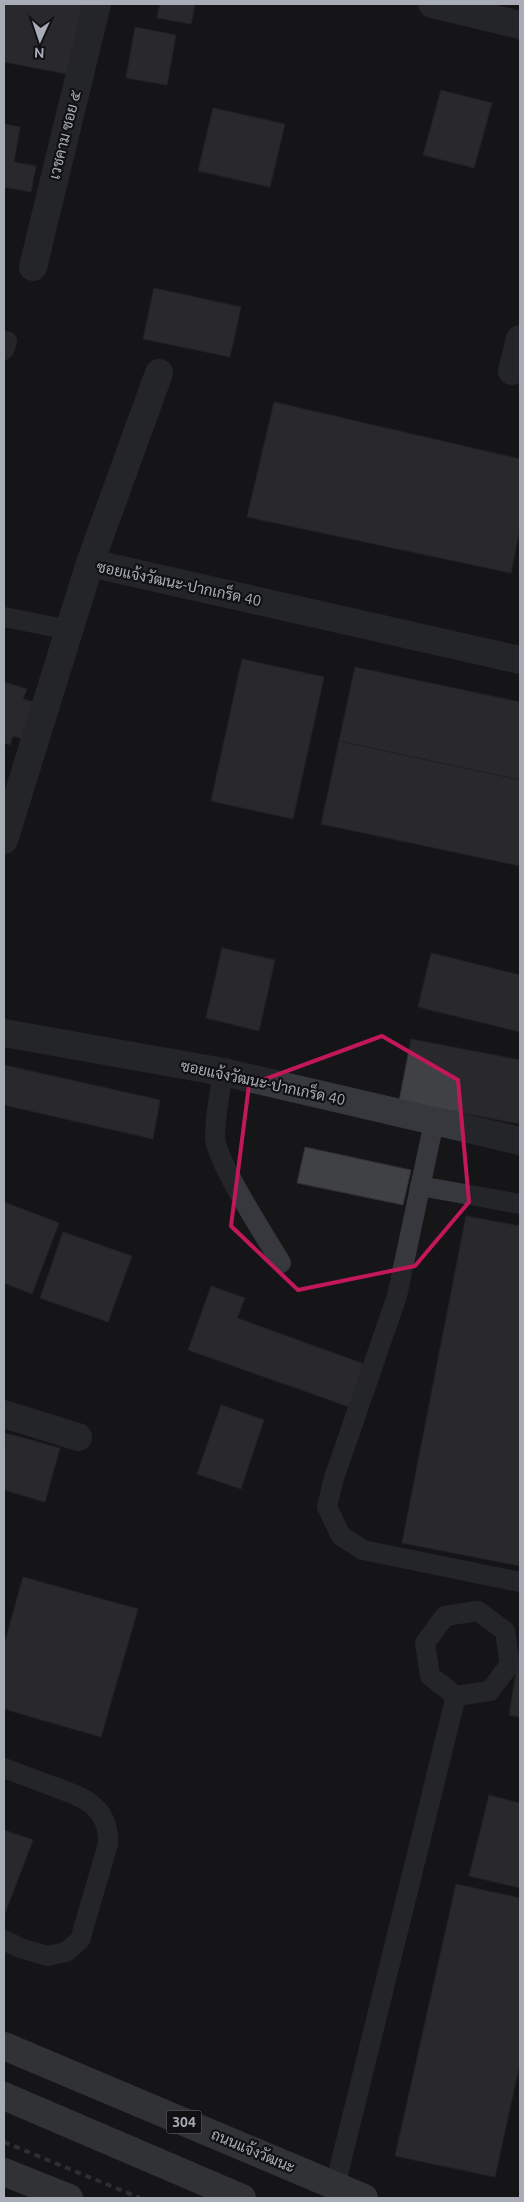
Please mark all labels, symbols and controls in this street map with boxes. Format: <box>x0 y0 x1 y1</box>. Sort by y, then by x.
north arrow <box>15 15 65 65</box>
text: N <box>34 45 45 61</box>
street label: เวชคาม ซอย ๕ <box>45 88 84 181</box>
street label: ซอยแจ้งวัฒนะ-ปากเกร็ด 40 <box>95 556 263 609</box>
street label: ซอยแจ้งวัฒนะ-ปากเกร็ด 40 <box>179 1055 347 1108</box>
road number: 304 <box>166 2110 202 2134</box>
street label: ถนนแจ้งวัฒนะ <box>209 2124 298 2176</box>

